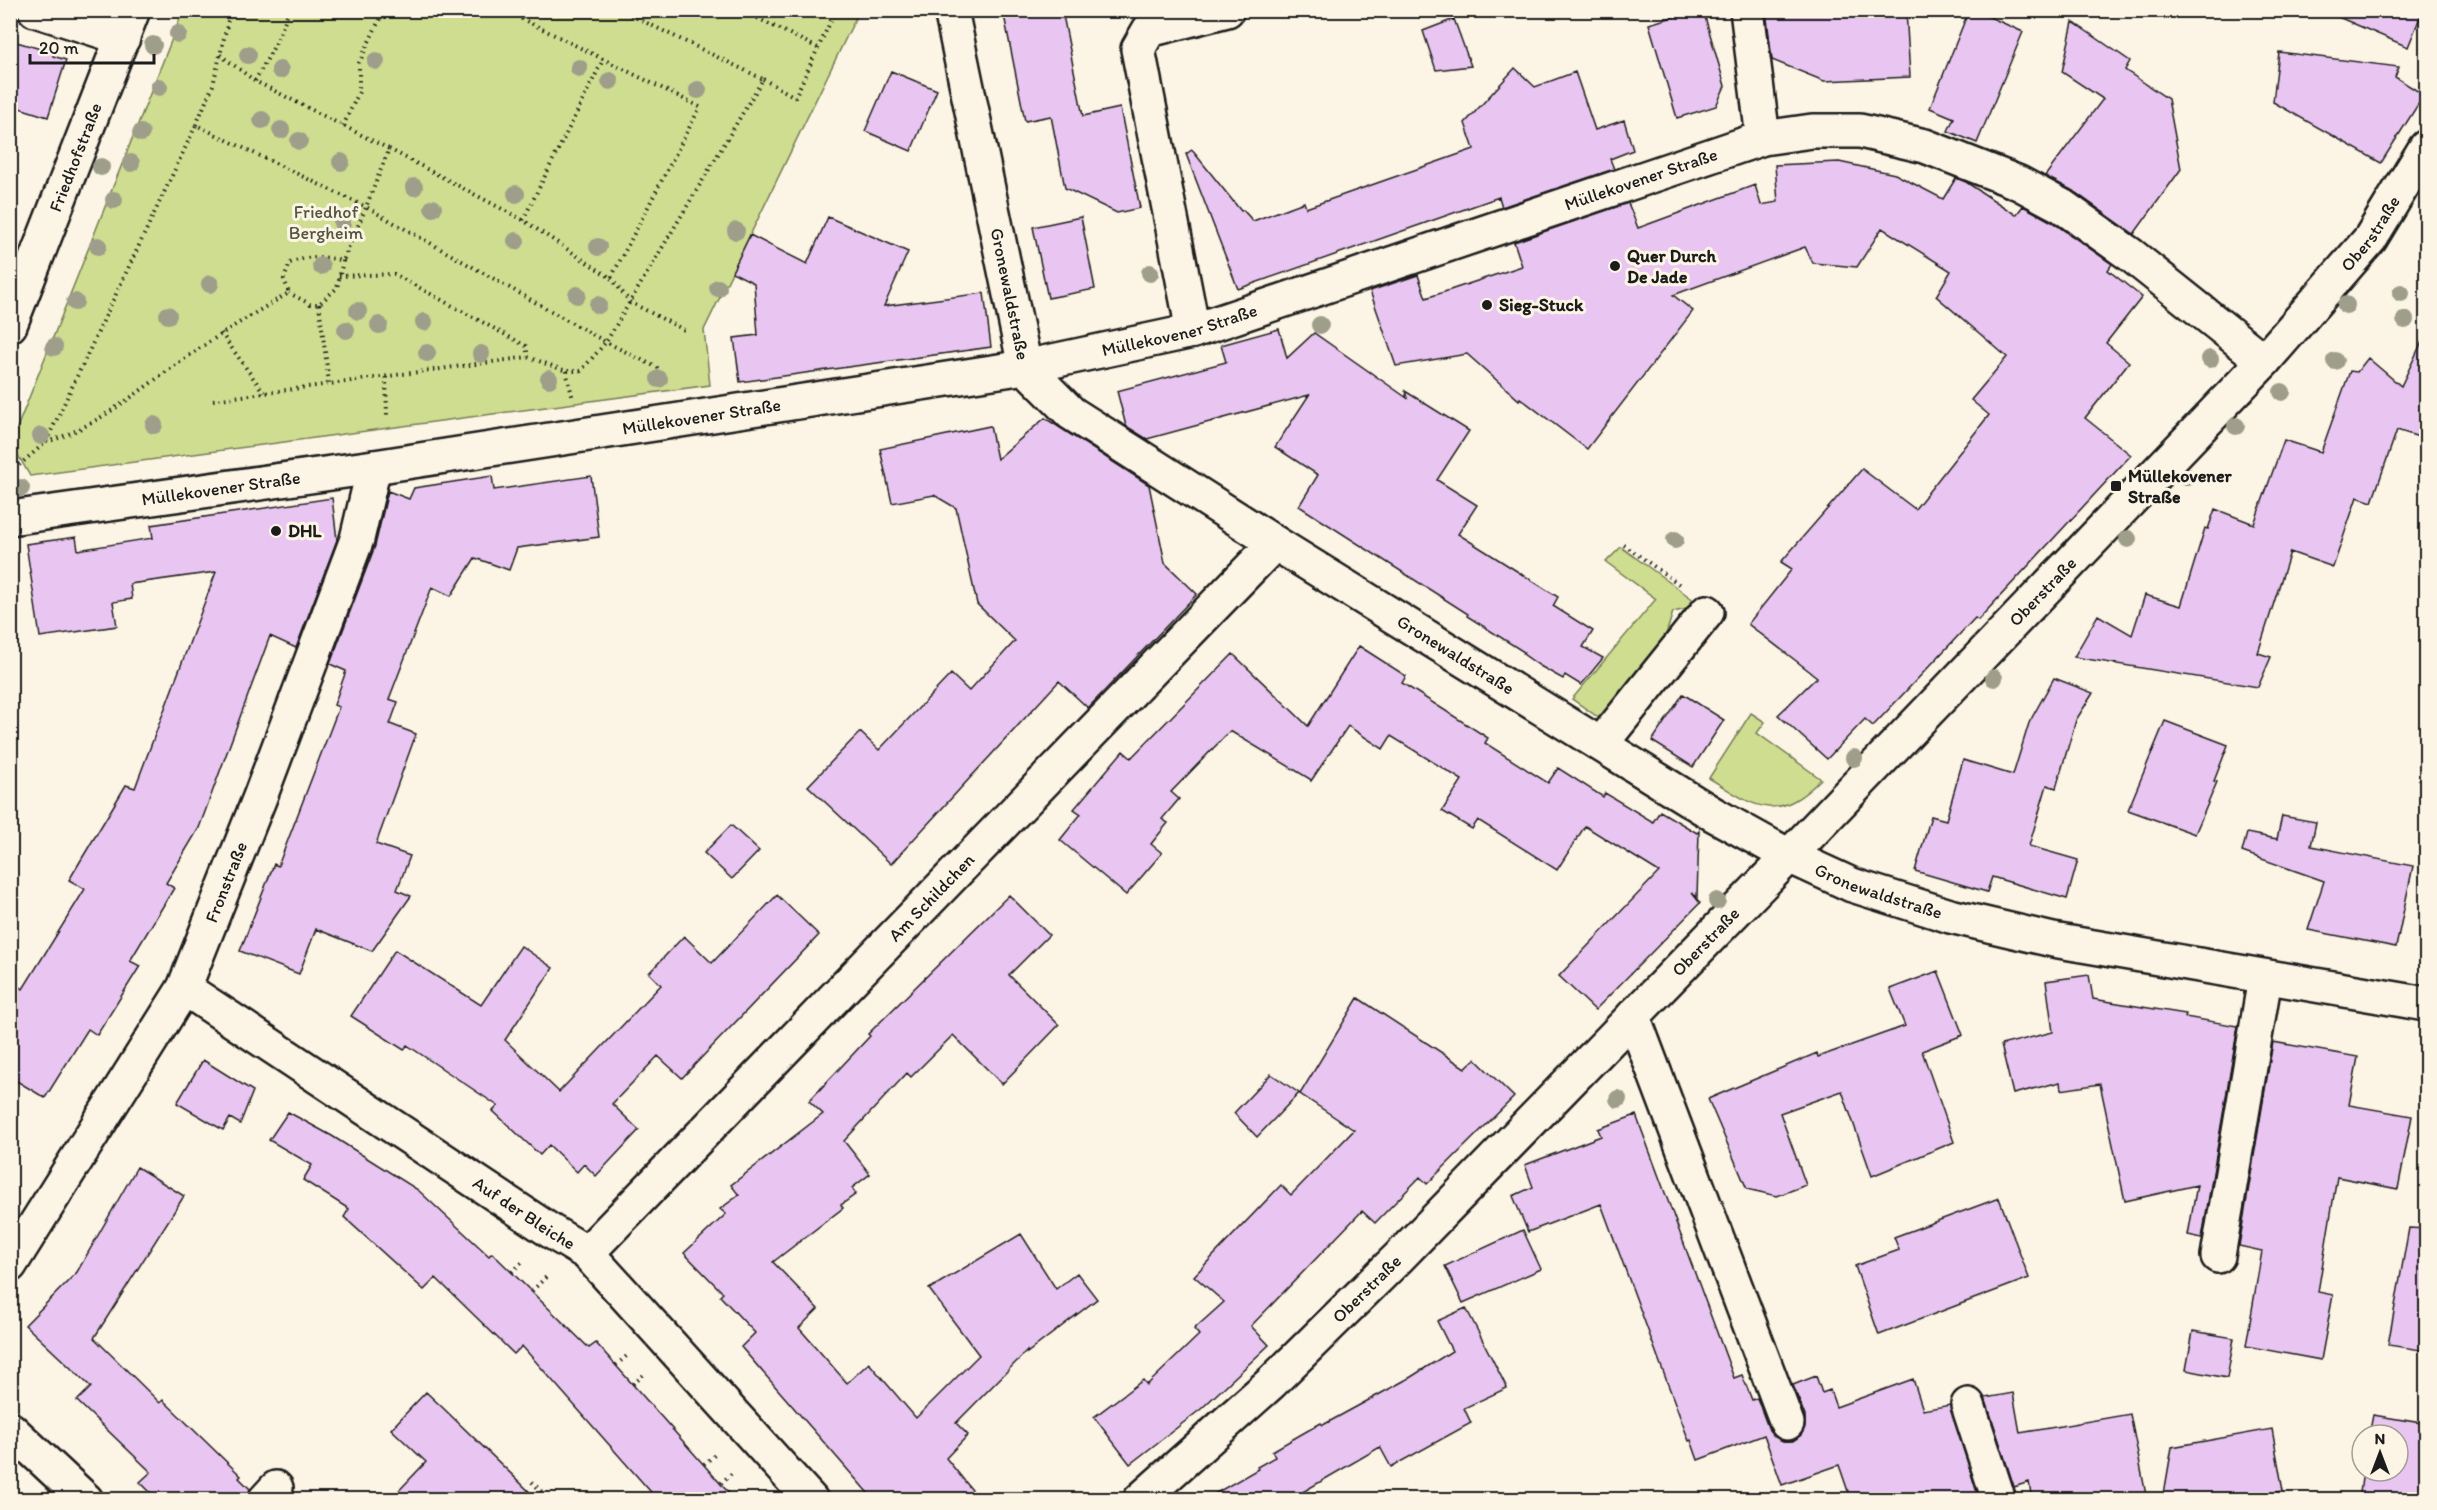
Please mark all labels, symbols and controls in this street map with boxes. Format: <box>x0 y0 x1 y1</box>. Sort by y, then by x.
scale bar <box>30 27 154 65</box>
text: 20 m <box>39 37 79 59</box>
street label: Friedhofstraße <box>44 100 107 215</box>
street label: Müllekovener Straße <box>1562 143 1720 215</box>
street label: Oberstraße <box>2336 192 2405 276</box>
park label: Friedhof Bergheim <box>289 201 363 244</box>
street label: Gronewaldstraße <box>985 226 1034 362</box>
place label: Quer Durch De Jade <box>1627 245 1716 288</box>
marker: Quer Durch De Jade <box>1608 259 1622 273</box>
place label: Sieg-Stuck <box>1499 294 1584 316</box>
marker: Sieg-Stuck <box>1480 298 1494 312</box>
street label: Müllekovener Straße <box>1100 299 1260 361</box>
street label: Müllekovener Straße <box>621 394 782 440</box>
place label: Müllekovener Straße <box>2128 465 2233 508</box>
street label: Müllekovener Straße <box>140 466 302 510</box>
marker: Müllekovener Straße <box>2109 479 2123 493</box>
place label: DHL <box>288 520 322 542</box>
marker: DHL <box>269 524 283 538</box>
street label: Oberstraße <box>2004 552 2081 631</box>
street label: Gronewaldstraße <box>1393 610 1518 699</box>
street label: Fronstraße <box>200 838 252 926</box>
street label: Am Schildchen <box>884 849 979 946</box>
street label: Gronewaldstraße <box>1811 858 1945 924</box>
street label: Oberstraße <box>1667 903 1744 981</box>
street label: Auf der Bleiche <box>469 1172 579 1255</box>
street label: Oberstraße <box>1328 1250 1406 1327</box>
north arrow <box>2350 1423 2410 1483</box>
text: N <box>2375 1429 2385 1448</box>

